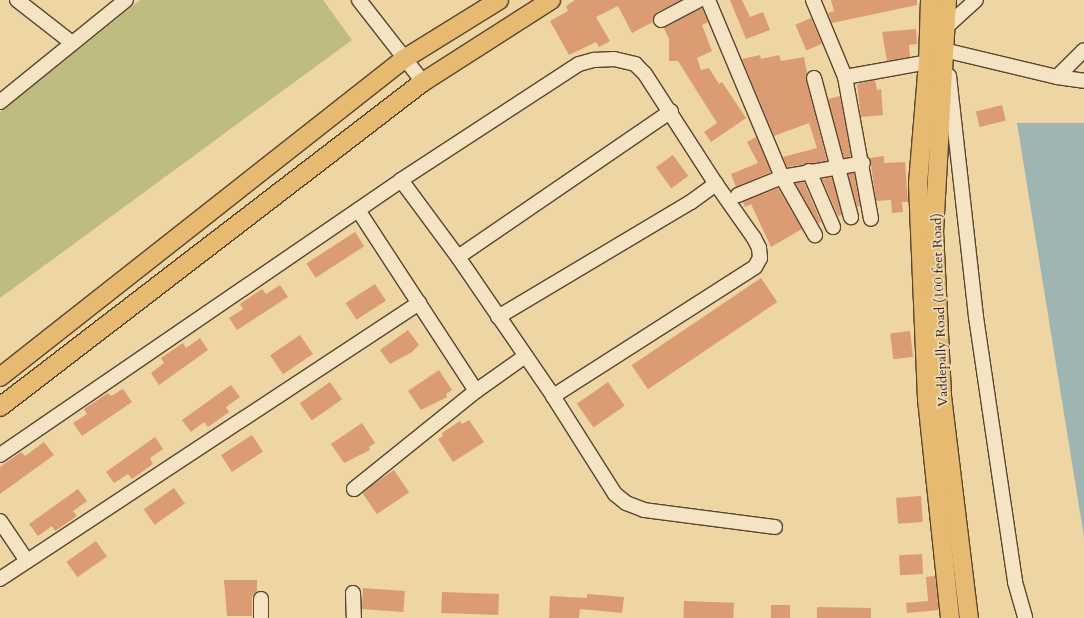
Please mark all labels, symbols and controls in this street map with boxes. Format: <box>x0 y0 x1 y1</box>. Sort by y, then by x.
street label: Vaddepally Road (100 feet Road) <box>928 213 952 407</box>

